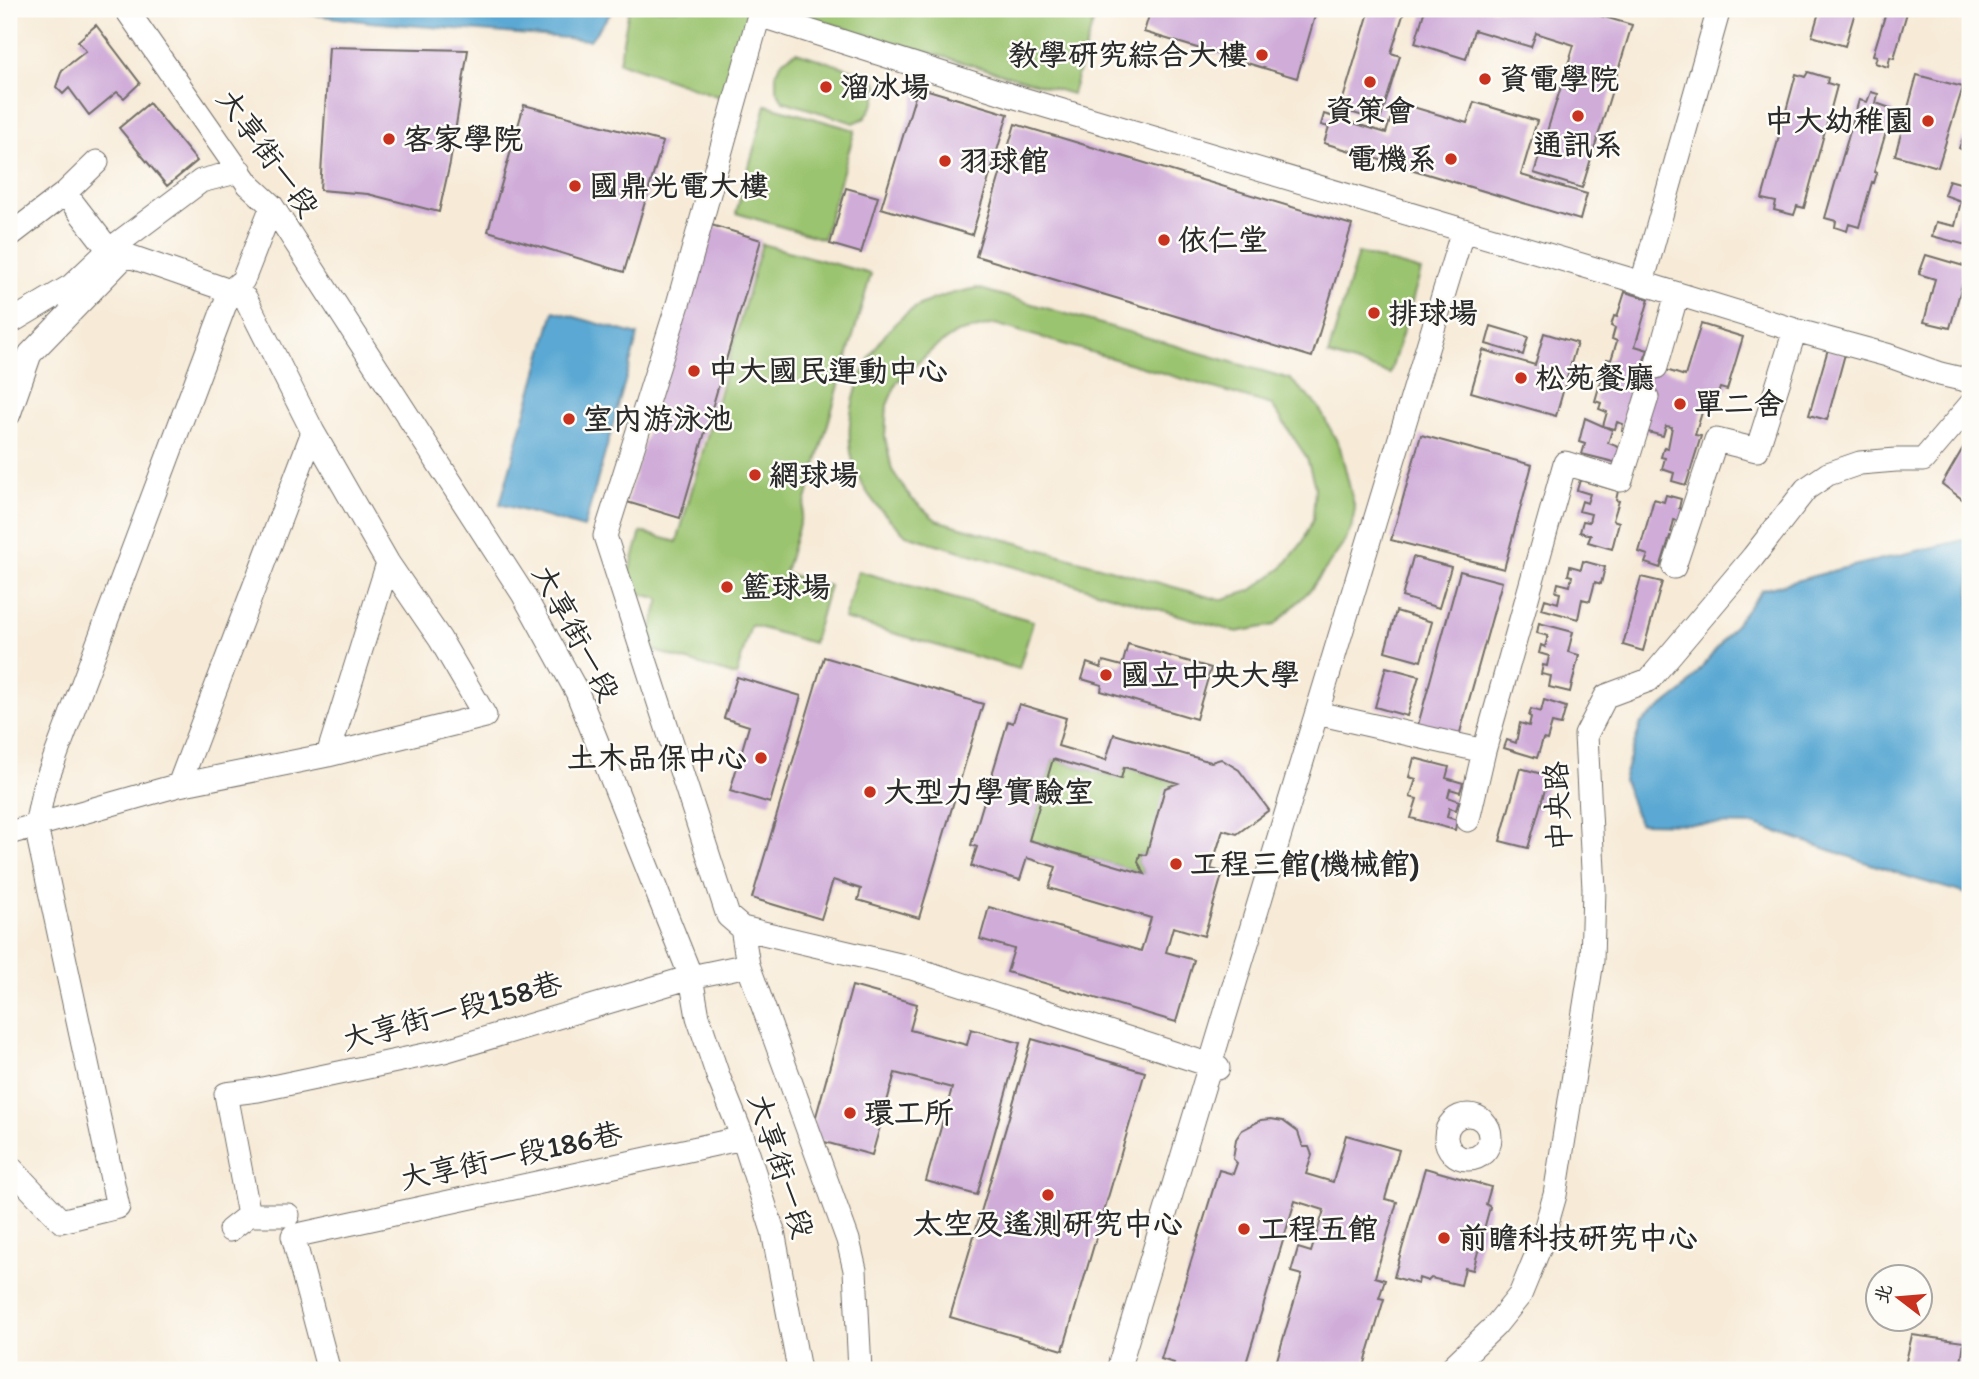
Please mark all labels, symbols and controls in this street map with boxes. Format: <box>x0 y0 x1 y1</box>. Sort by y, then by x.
place label: 教學研究綜合大樓 <box>1008 36 1248 73</box>
marker: 教學研究綜合大樓 <box>1254 47 1270 63</box>
place label: 資電學院 <box>1499 60 1619 97</box>
place label: 溜冰場 <box>840 68 930 105</box>
marker: 資電學院 <box>1477 71 1493 87</box>
marker: 資策會 <box>1362 74 1378 90</box>
marker: 溜冰場 <box>818 79 834 95</box>
street label: 大享街一段 <box>209 81 327 224</box>
place label: 資策會 <box>1325 92 1415 129</box>
place label: 中大幼稚園 <box>1764 102 1914 139</box>
marker: 通訊系 <box>1570 108 1586 124</box>
marker: 中大幼稚園 <box>1920 113 1936 129</box>
place label: 客家學院 <box>403 120 523 157</box>
place label: 通訊系 <box>1533 126 1623 163</box>
marker: 客家學院 <box>381 131 397 147</box>
place label: 電機系 <box>1347 140 1437 177</box>
place label: 羽球館 <box>959 142 1049 179</box>
marker: 電機系 <box>1443 151 1459 167</box>
marker: 羽球館 <box>937 153 953 169</box>
place label: 國鼎光電大樓 <box>589 167 769 204</box>
marker: 國鼎光電大樓 <box>567 178 583 194</box>
place label: 依仁堂 <box>1178 221 1268 258</box>
marker: 依仁堂 <box>1156 232 1172 248</box>
place label: 排球場 <box>1388 294 1478 331</box>
marker: 排球場 <box>1366 305 1382 321</box>
place label: 中大國民運動中心 <box>708 352 948 389</box>
place label: 松苑餐廳 <box>1535 359 1655 396</box>
marker: 中大國民運動中心 <box>686 363 702 379</box>
marker: 松苑餐廳 <box>1513 370 1529 386</box>
place label: 單二舍 <box>1694 385 1784 422</box>
marker: 單二舍 <box>1672 396 1688 412</box>
place label: 室內游泳池 <box>583 400 733 437</box>
marker: 室內游泳池 <box>561 411 577 427</box>
place label: 網球場 <box>769 456 859 493</box>
marker: 網球場 <box>747 467 763 483</box>
street label: 大享街一段 <box>525 558 628 708</box>
place label: 籃球場 <box>741 568 831 605</box>
marker: 籃球場 <box>719 579 735 595</box>
place label: 國立中央大學 <box>1120 656 1300 693</box>
marker: 國立中央大學 <box>1098 667 1114 683</box>
place label: 土木品保中心 <box>567 739 747 776</box>
marker: 土木品保中心 <box>753 750 769 766</box>
street label: 中央路 <box>1537 760 1578 852</box>
place label: 大型力學實驗室 <box>884 773 1094 810</box>
marker: 大型力學實驗室 <box>862 784 878 800</box>
place label: 工程三館(機械館) <box>1190 845 1420 882</box>
marker: 工程三館(機械館) <box>1168 856 1184 872</box>
street label: 大享街一段158巷 <box>338 963 566 1058</box>
street label: 大享街一段 <box>741 1089 822 1243</box>
place label: 環工所 <box>864 1094 954 1131</box>
marker: 環工所 <box>842 1105 858 1121</box>
street label: 大享街一段186巷 <box>396 1114 625 1197</box>
marker: 太空及遙測研究中心 <box>1040 1187 1056 1203</box>
place label: 太空及遙測研究中心 <box>913 1205 1183 1242</box>
place label: 工程五館 <box>1258 1210 1378 1247</box>
place label: 前瞻科技研究中心 <box>1458 1219 1698 1256</box>
marker: 工程五館 <box>1236 1221 1252 1237</box>
marker: 前瞻科技研究中心 <box>1436 1230 1452 1246</box>
north arrow <box>1864 1264 1934 1334</box>
text: 北 <box>1869 1281 1897 1306</box>

